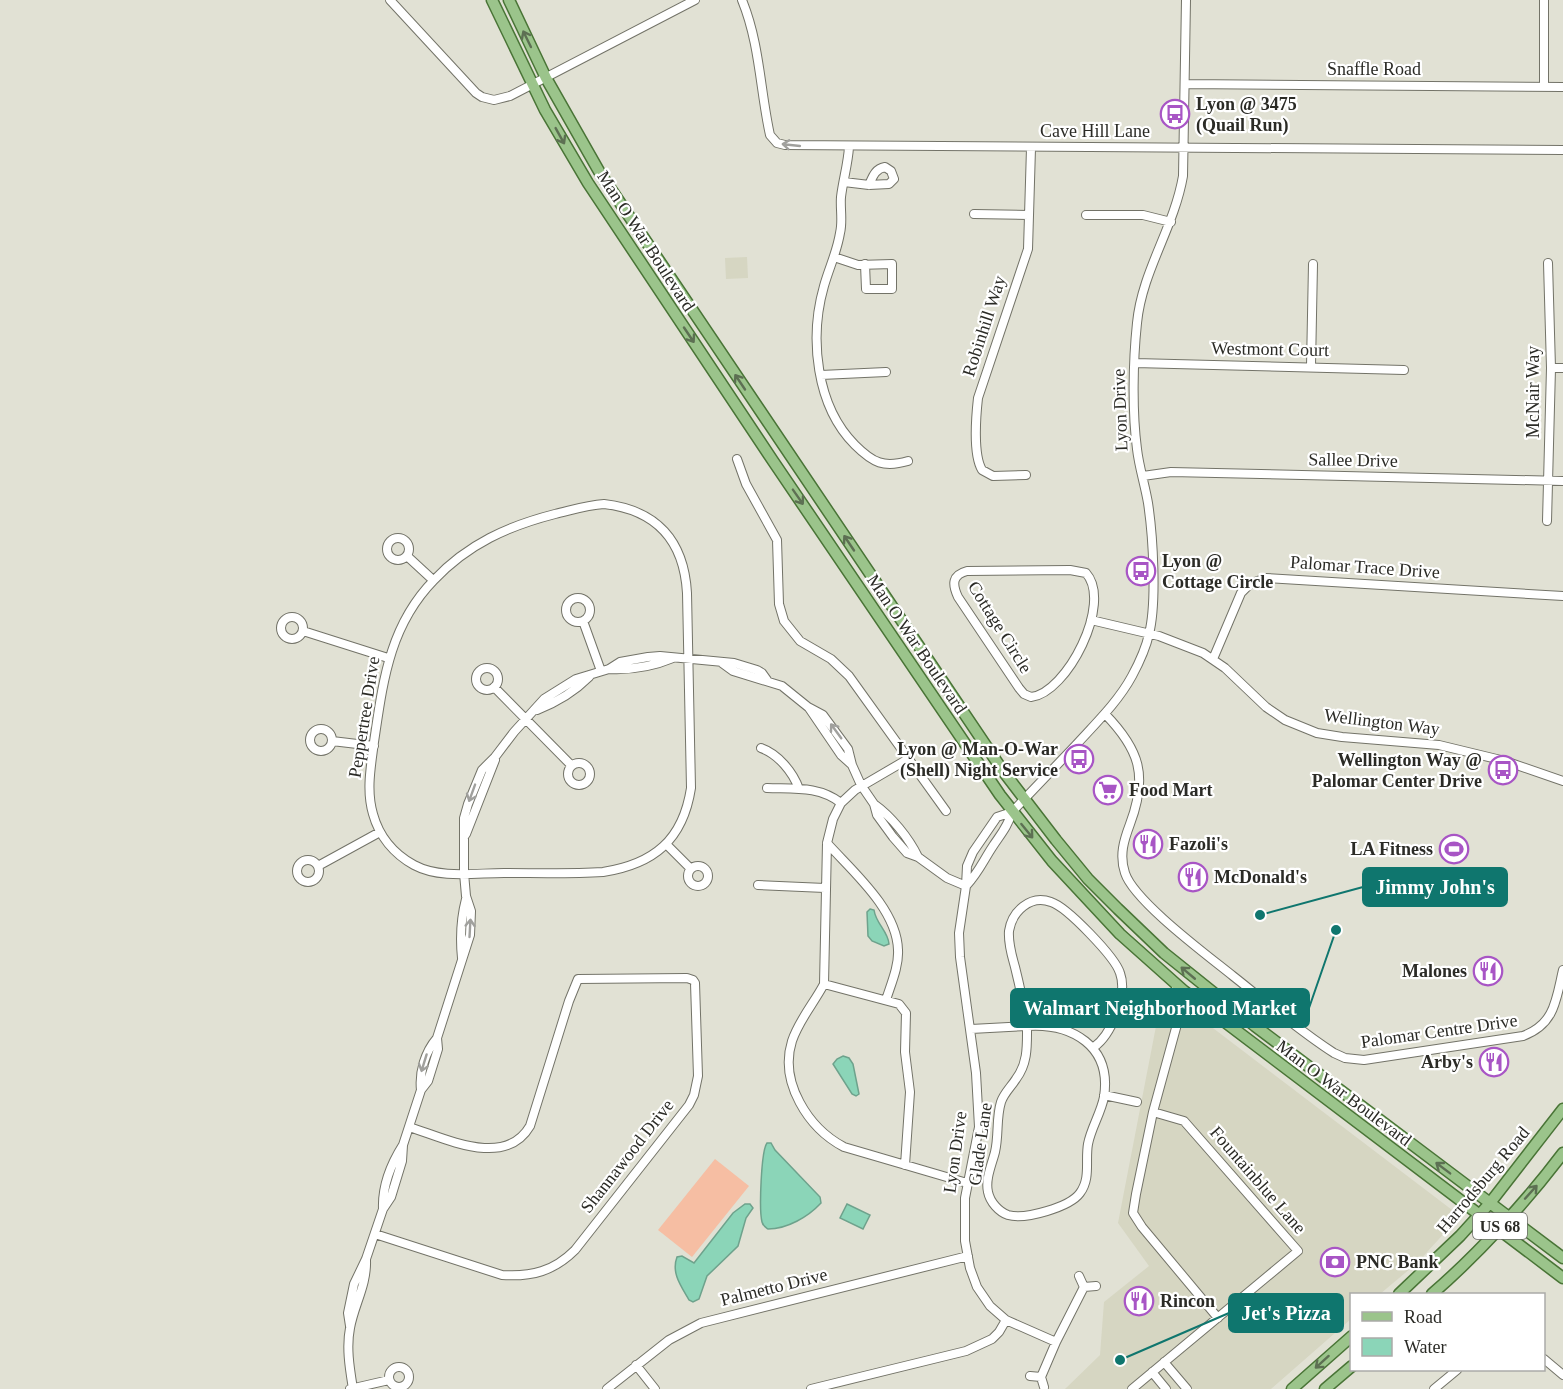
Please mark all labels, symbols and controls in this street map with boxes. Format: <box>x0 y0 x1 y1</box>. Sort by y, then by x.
one-way arrow <box>521 31 533 49</box>
street label: Snaffle Road <box>1327 59 1421 79</box>
place label: Lyon @ 3475 (Quail Run) <box>1196 94 1297 136</box>
bus stop icon: Lyon @ 3475 (Quail Run) <box>1159 98 1191 130</box>
street label: Cave Hill Lane <box>1040 121 1150 141</box>
one-way arrow <box>555 127 566 145</box>
one-way arrow <box>781 139 801 150</box>
street label: Man O War Boulevard <box>593 167 699 315</box>
street label: Robinhill Way <box>958 273 1010 379</box>
one-way arrow <box>683 327 695 343</box>
street label: Westmont Court <box>1211 338 1329 360</box>
street label: McNair Way <box>1523 346 1543 438</box>
street label: Lyon Drive <box>1109 368 1131 452</box>
one-way arrow <box>734 374 746 390</box>
street label: Sallee Drive <box>1308 449 1398 471</box>
one-way arrow <box>792 488 804 505</box>
one-way arrow <box>843 536 855 552</box>
place label: Lyon @ Cottage Circle <box>1162 551 1273 592</box>
street label: Palomar Trace Drive <box>1290 552 1441 582</box>
bus stop icon: Lyon @ Cottage Circle <box>1125 555 1157 587</box>
street label: Man O War Boulevard <box>863 571 971 717</box>
street label: Cottage Circle <box>964 577 1036 677</box>
street label: Peppertree Drive <box>345 655 383 779</box>
street label: Wellington Way <box>1323 705 1441 739</box>
one-way arrow <box>830 724 842 740</box>
place label: Lyon @ Man-O-War (Shell) Night Service <box>897 739 1058 781</box>
bus stop icon: Lyon @ Man-O-War (Shell) Night Service <box>1063 743 1095 775</box>
place label: Wellington Way @ Palomar Center Drive <box>1312 750 1482 791</box>
bus stop icon: Wellington Way @ Palomar Center Drive <box>1487 754 1519 786</box>
supermarket icon: Food Mart <box>1092 774 1124 806</box>
place label: Food Mart <box>1129 780 1212 800</box>
one-way arrow <box>466 783 477 802</box>
one-way arrow <box>1021 823 1034 839</box>
restaurant icon: Fazoli's <box>1132 828 1164 860</box>
sports icon: LA Fitness <box>1438 833 1470 865</box>
place label: Fazoli's <box>1169 834 1228 854</box>
place label: LA Fitness <box>1350 839 1433 859</box>
restaurant icon: McDonald's <box>1177 861 1209 893</box>
place label: McDonald's <box>1214 867 1307 887</box>
callout: Jimmy John's <box>1363 868 1507 906</box>
text: Jimmy John's <box>1375 876 1495 899</box>
one-way arrow <box>465 918 476 938</box>
restaurant icon: Malones <box>1472 955 1504 987</box>
place label: Malones <box>1402 961 1467 981</box>
one-way arrow <box>1181 966 1196 980</box>
callout: Walmart Neighborhood Market <box>1011 989 1309 1027</box>
text: Walmart Neighborhood Market <box>1023 997 1297 1020</box>
street label: Palomar Centre Drive <box>1359 1010 1519 1052</box>
street label: Man O War Boulevard <box>1273 1036 1415 1150</box>
restaurant icon: Arby's <box>1478 1046 1510 1078</box>
place label: Arby's <box>1421 1052 1473 1072</box>
one-way arrow <box>418 1053 429 1072</box>
street label: Shannawood Drive <box>576 1095 678 1217</box>
street label: Glade Lane <box>964 1101 996 1187</box>
street label: Lyon Drive <box>939 1110 971 1194</box>
street label: Fountainblue Lane <box>1206 1122 1310 1238</box>
street label: Harrodsburg Road <box>1433 1123 1533 1237</box>
one-way arrow <box>1435 1161 1451 1174</box>
one-way arrow <box>1524 1185 1538 1200</box>
road number: US 68 <box>1473 1213 1527 1239</box>
bank icon: PNC Bank <box>1319 1246 1351 1278</box>
place label: PNC Bank <box>1356 1252 1439 1272</box>
street label: Palmetto Drive <box>718 1264 830 1310</box>
restaurant icon: Rincon <box>1123 1285 1155 1317</box>
place label: Rincon <box>1160 1291 1215 1311</box>
legend <box>1350 1293 1545 1371</box>
callout: Jet's Pizza <box>1229 1294 1343 1332</box>
text: Jet's Pizza <box>1241 1302 1331 1324</box>
text: Road <box>1404 1307 1442 1327</box>
text: Water <box>1404 1337 1447 1357</box>
one-way arrow <box>1315 1355 1330 1369</box>

